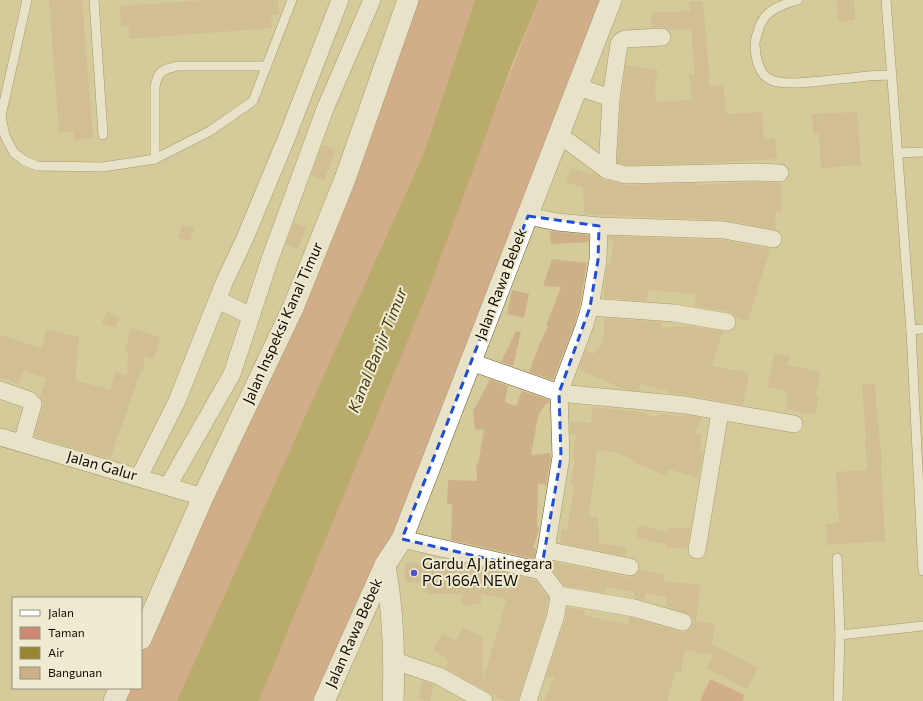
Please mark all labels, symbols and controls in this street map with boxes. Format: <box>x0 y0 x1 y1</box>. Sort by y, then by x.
street label: Jalan Rawa Bebek <box>471 225 530 342</box>
street label: Jalan Inspeksi Kanal Timur <box>238 239 326 406</box>
water label: Kanal Banjir Timur <box>343 284 410 415</box>
street label: Jalan Galur <box>65 446 140 484</box>
place label: Gardu AJ Jatinegara PG 166A NEW <box>422 554 552 589</box>
marker: Gardu AJ Jatinegara PG 166A NEW <box>409 568 419 578</box>
street label: Jalan Rawa Bebek <box>321 575 385 690</box>
legend <box>12 597 142 689</box>
text: Jalan <box>48 605 74 620</box>
text: Taman <box>48 625 85 639</box>
text: Air <box>48 645 64 659</box>
text: Bangunan <box>48 665 102 679</box>

